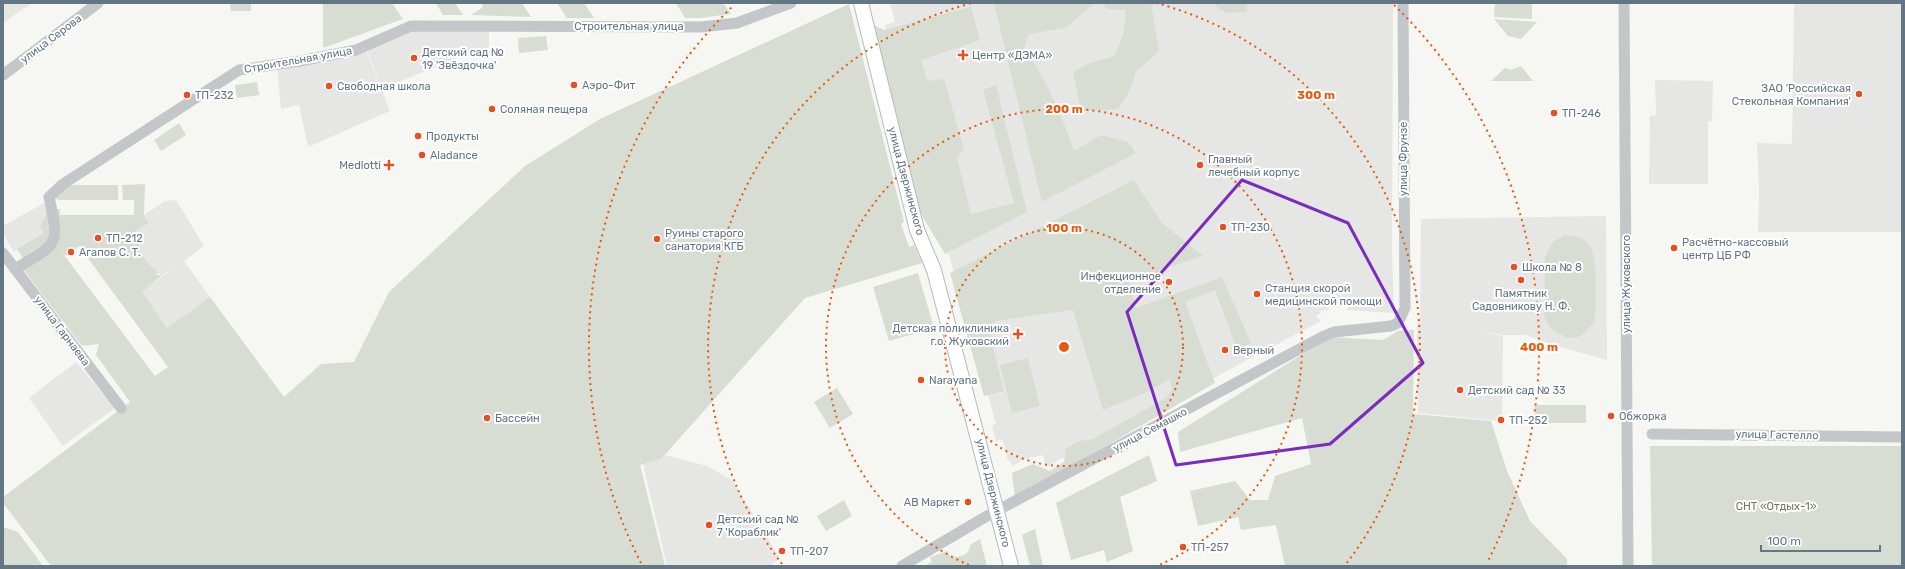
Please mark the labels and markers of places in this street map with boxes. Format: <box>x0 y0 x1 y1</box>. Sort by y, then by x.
place label: Детский сад № 19 'Звёздочка' <box>422 46 504 72</box>
marker: Центр «ДЭМА» <box>957 49 969 61</box>
place label: Центр «ДЭМА» <box>972 49 1052 62</box>
marker: Детский сад № 19 'Звёздочка' <box>409 53 419 63</box>
place label: Аэро-Фит <box>582 79 636 92</box>
place label: Свободная школа <box>337 80 431 93</box>
marker: Аэро-Фит <box>569 80 579 90</box>
marker: Свободная школа <box>324 81 334 91</box>
place label: ЗАО 'Российская Стекольная Компания' <box>1732 82 1851 108</box>
place label: ТП-232 <box>195 89 234 102</box>
marker: ЗАО 'Российская Стекольная Компания' <box>1854 89 1864 99</box>
marker: ТП-232 <box>182 90 192 100</box>
place label: Соляная пещера <box>500 103 588 116</box>
marker: Соляная пещера <box>487 104 497 114</box>
place label: ТП-246 <box>1562 107 1601 120</box>
marker: ТП-246 <box>1549 108 1559 118</box>
place label: Продукты <box>426 130 479 143</box>
marker: Продукты <box>413 131 423 141</box>
place label: Aladance <box>430 149 478 162</box>
marker: Aladance <box>417 150 427 160</box>
place label: Главный лечебный корпус <box>1208 153 1300 179</box>
place label: Mеdlotti <box>339 159 381 172</box>
marker: Mеdlotti <box>384 160 394 170</box>
marker: Главный лечебный корпус <box>1195 160 1205 170</box>
place label: ТП-230 <box>1231 221 1270 234</box>
marker: ТП-230 <box>1218 222 1228 232</box>
place label: Руины старого санатория КГБ <box>665 227 744 253</box>
place label: ТП-212 <box>106 232 143 245</box>
marker: ТП-212 <box>93 233 103 243</box>
marker: Руины старого санатория КГБ <box>652 234 662 244</box>
place label: Расчётно-кассовый центр ЦБ РФ <box>1682 236 1788 262</box>
marker: Расчётно-кассовый центр ЦБ РФ <box>1669 243 1679 253</box>
place label: Агапов С. Т. <box>79 246 141 259</box>
marker: Агапов С. Т. <box>66 247 76 257</box>
place label: Школа № 8 <box>1522 261 1582 274</box>
marker: Школа № 8 <box>1509 262 1519 272</box>
place label: Инфекционное отделение <box>1081 270 1161 296</box>
marker: Памятник Садовникову Н. Ф. <box>1516 275 1526 285</box>
marker: Инфекционное отделение <box>1164 277 1174 287</box>
place label: Станция скорой медицинской помощи <box>1265 282 1382 308</box>
place label: Памятник Садовникову Н. Ф. <box>1472 287 1570 313</box>
marker: Станция скорой медицинской помощи <box>1252 289 1262 299</box>
place label: Детская поликлиника г.о. Жуковский <box>893 322 1009 348</box>
marker: Детская поликлиника г.о. Жуковский <box>1012 328 1024 340</box>
centre of rings <box>1057 340 1071 354</box>
place label: Верный <box>1233 344 1274 357</box>
marker: Верный <box>1220 345 1230 355</box>
place label: Narayana <box>929 374 977 387</box>
marker: Narayana <box>916 375 926 385</box>
place label: Детский сад № 33 <box>1468 384 1566 397</box>
marker: Детский сад № 33 <box>1455 385 1465 395</box>
place label: Обжорка <box>1619 410 1666 423</box>
marker: Обжорка <box>1606 411 1616 421</box>
place label: Бассейн <box>495 412 540 425</box>
marker: Бассейн <box>482 413 492 423</box>
place label: ТП-252 <box>1509 414 1547 427</box>
marker: ТП-252 <box>1496 415 1506 425</box>
place label: АВ Маркет <box>904 496 960 509</box>
marker: АВ Маркет <box>963 497 973 507</box>
place label: Детский сад № 7 'Кораблик' <box>717 513 799 539</box>
marker: Детский сад № 7 'Кораблик' <box>704 520 714 530</box>
place label: ТП-257 <box>1191 541 1229 554</box>
marker: ТП-257 <box>1178 542 1188 552</box>
place label: ТП-207 <box>790 545 828 558</box>
marker: ТП-207 <box>777 546 787 556</box>

